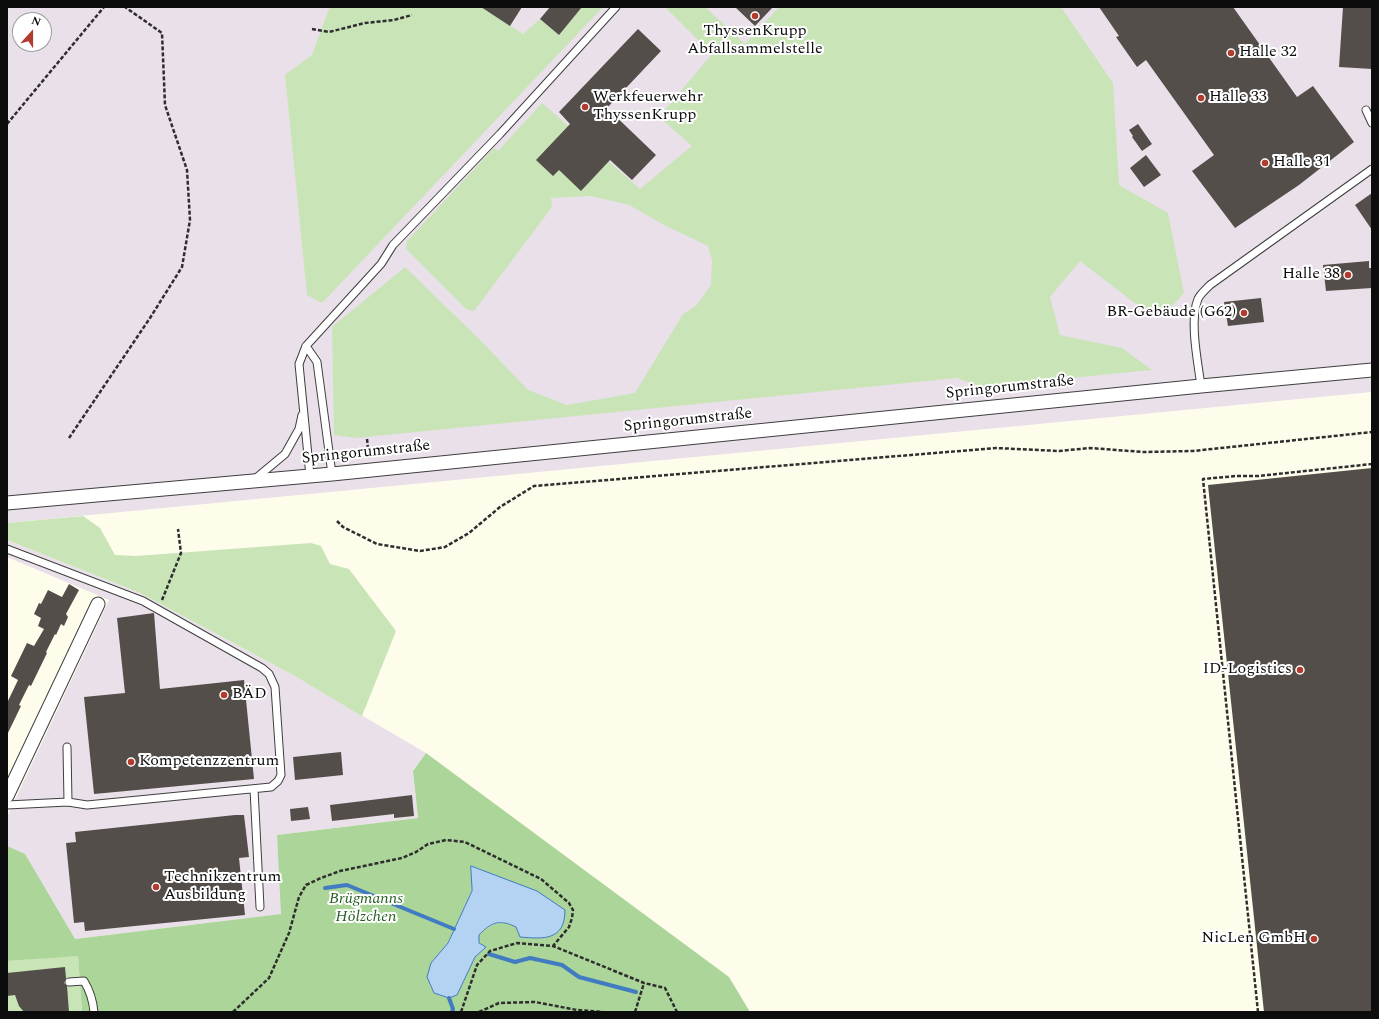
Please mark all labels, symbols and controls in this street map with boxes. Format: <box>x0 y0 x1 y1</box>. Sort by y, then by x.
marker: ThyssenKrupp Abfallsammelstelle <box>750 11 760 21</box>
north arrow <box>12 12 52 52</box>
text: N <box>29 12 43 31</box>
place label: ThyssenKrupp Abfallsammelstelle <box>687 22 823 60</box>
place label: Halle 32 <box>1239 43 1297 63</box>
marker: Halle 32 <box>1226 48 1236 58</box>
place label: Werkfeuerwehr ThyssenKrupp <box>593 88 703 126</box>
place label: Halle 33 <box>1209 88 1267 108</box>
marker: Halle 33 <box>1196 93 1206 103</box>
marker: Werkfeuerwehr ThyssenKrupp <box>580 102 590 112</box>
place label: Halle 31 <box>1273 153 1331 173</box>
marker: Halle 31 <box>1260 158 1270 168</box>
place label: Halle 38 <box>1282 265 1340 285</box>
marker: Halle 38 <box>1343 270 1353 280</box>
place label: BR-Gebäude (G62) <box>1107 303 1236 323</box>
marker: BR-Gebäude (G62) <box>1239 308 1249 318</box>
street label: Springorumstraße <box>945 372 1075 404</box>
street label: Springorumstraße <box>623 405 753 437</box>
street label: Springorumstraße <box>301 437 431 469</box>
place label: ID-Logistics <box>1203 660 1292 680</box>
marker: ID-Logistics <box>1295 665 1305 675</box>
place label: BÄD <box>232 685 267 705</box>
marker: BÄD <box>219 690 229 700</box>
place label: Kompetenzzentrum <box>139 752 279 772</box>
marker: Kompetenzzentrum <box>126 757 136 767</box>
place label: Technikzentrum Ausbildung <box>164 868 281 906</box>
marker: Technikzentrum Ausbildung <box>151 882 161 892</box>
park label: Brügmanns Hölzchen <box>329 890 403 928</box>
place label: NicLen GmbH <box>1202 929 1306 949</box>
marker: NicLen GmbH <box>1309 934 1319 944</box>

